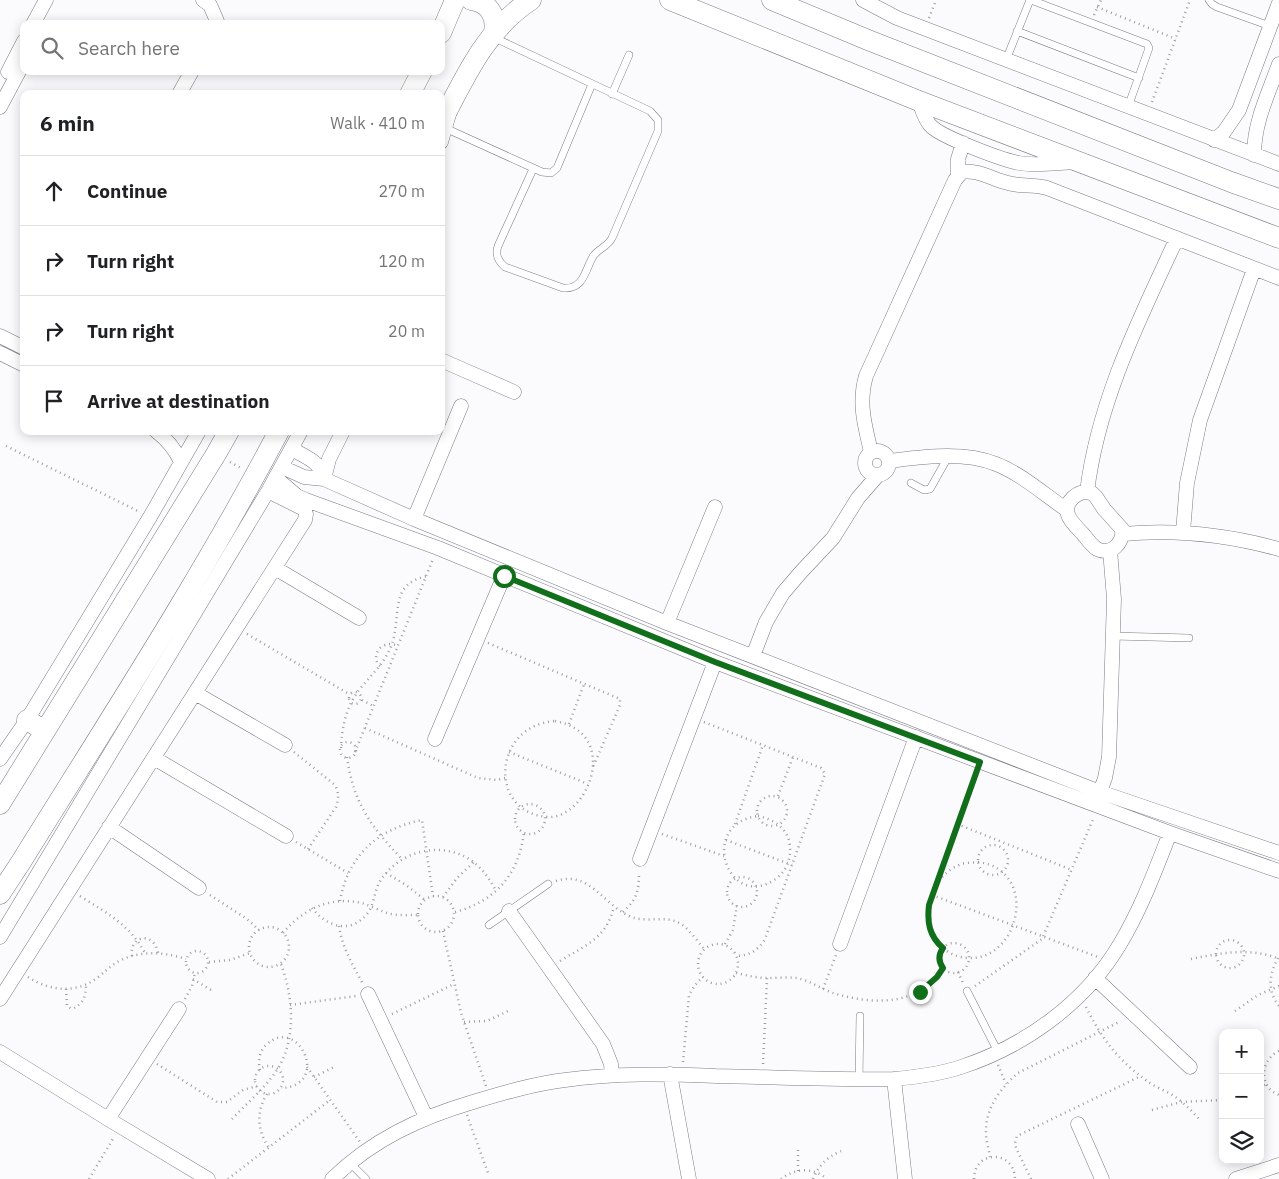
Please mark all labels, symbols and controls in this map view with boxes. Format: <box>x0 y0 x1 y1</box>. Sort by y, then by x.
search box <box>20 20 445 75</box>
icon: search <box>38 34 66 62</box>
text: Search here <box>78 36 180 60</box>
text: 6 min <box>40 109 95 137</box>
text: Walk · 410 m <box>330 113 425 133</box>
icon: ahead <box>40 177 68 205</box>
text: Continue <box>87 179 167 203</box>
text: 270 m <box>378 181 425 201</box>
icon: right <box>40 247 68 275</box>
text: Turn right <box>87 249 174 273</box>
text: 120 m <box>378 251 425 271</box>
icon: right <box>40 317 68 345</box>
text: Turn right <box>87 319 174 343</box>
text: 20 m <box>388 321 425 341</box>
icon: arrive <box>40 387 68 415</box>
text: Arrive at destination <box>87 389 270 413</box>
route start <box>493 565 516 588</box>
route end <box>909 981 932 1004</box>
map controls <box>1219 1029 1264 1164</box>
button: + <box>1219 1029 1264 1074</box>
button: − <box>1219 1074 1264 1119</box>
button: layers <box>1219 1119 1264 1164</box>

